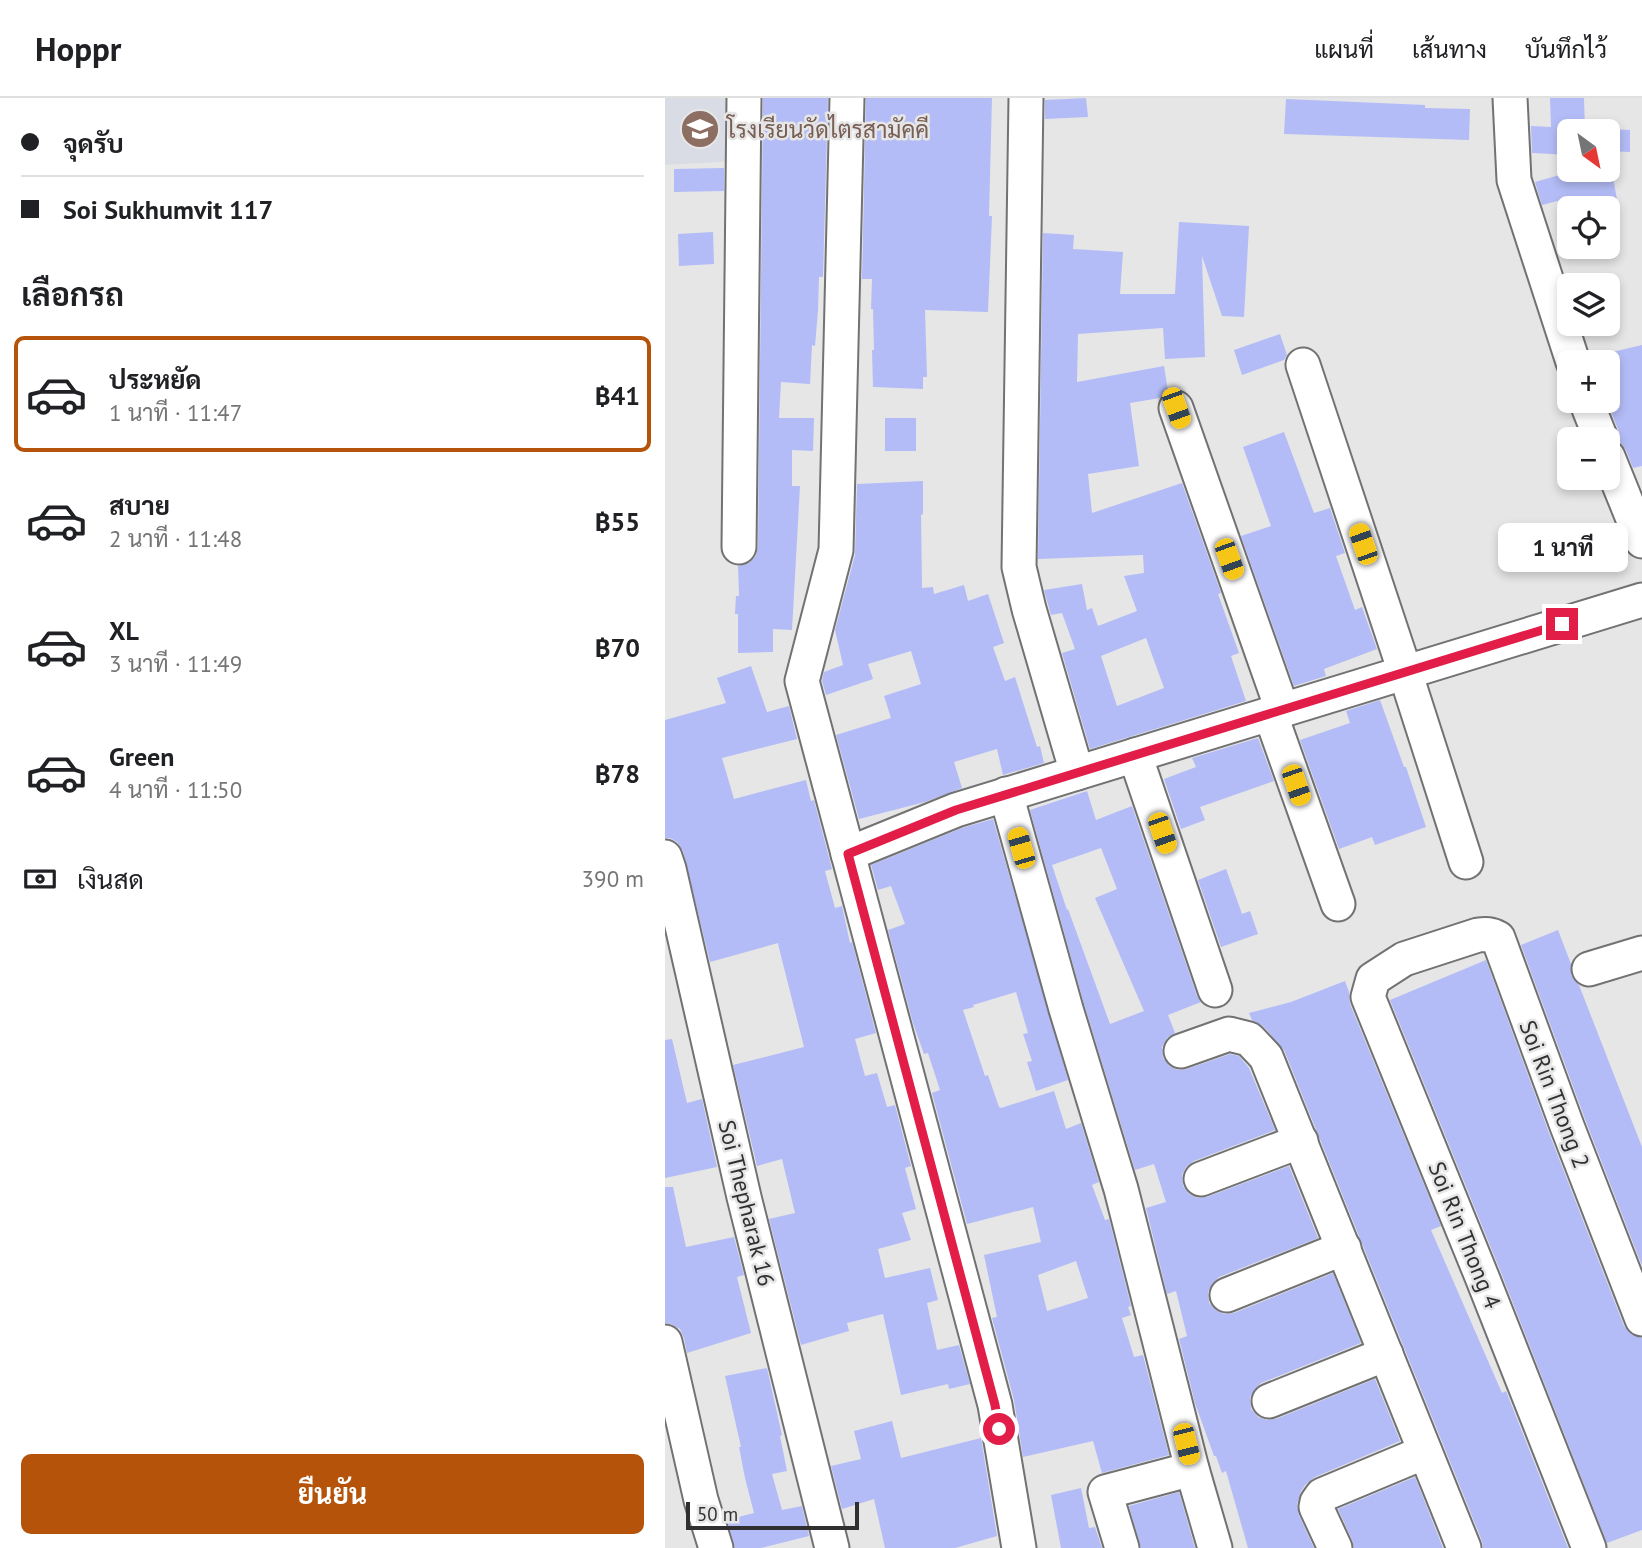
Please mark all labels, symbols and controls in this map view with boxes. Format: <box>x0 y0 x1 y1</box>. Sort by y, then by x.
text: Hoppr <box>35 27 121 70</box>
text: แผนที่ <box>1314 34 1374 65</box>
text: เส้นทาง <box>1412 34 1487 65</box>
text: บันทึกไว้ <box>1525 34 1607 65</box>
school or university icon: โรงเรียนวัดไตรสามัคคี <box>679 108 721 150</box>
place label: โรงเรียนวัดไตรสามัคคี <box>725 114 929 144</box>
north arrow <box>1557 119 1621 182</box>
map controls <box>1557 119 1620 490</box>
text: จุดรับ <box>63 127 124 160</box>
text: Soi Sukhumvit 117 <box>63 193 273 226</box>
button: locate <box>1557 196 1620 259</box>
text: เลือกรถ <box>21 273 124 315</box>
button: layers <box>1557 273 1620 336</box>
button: + <box>1557 350 1620 413</box>
icon: car <box>25 363 88 426</box>
text: ประหยัด <box>109 363 202 396</box>
text: ฿41 <box>595 379 640 412</box>
car <box>1159 385 1194 431</box>
text: 1 นาที · 11:47 <box>109 398 242 427</box>
button: − <box>1557 427 1620 490</box>
icon: car <box>25 489 88 552</box>
text: สบาย <box>109 489 170 522</box>
text: ฿55 <box>595 505 640 538</box>
car <box>1347 521 1380 567</box>
callout: 1 นาที <box>1497 522 1627 572</box>
text: 2 นาที · 11:48 <box>109 524 242 553</box>
text: 1 นาที <box>1532 533 1594 562</box>
car <box>1212 536 1247 582</box>
route end <box>1546 608 1578 640</box>
text: XL <box>109 614 139 647</box>
icon: car <box>25 615 88 678</box>
text: ฿70 <box>595 631 640 664</box>
text: 3 นาที · 11:49 <box>109 649 242 678</box>
text: Green <box>109 740 174 773</box>
icon: car <box>25 741 88 804</box>
text: ฿78 <box>595 757 640 790</box>
car <box>1280 762 1313 808</box>
text: 4 นาที · 11:50 <box>109 775 242 804</box>
car <box>1146 810 1179 856</box>
car <box>1006 825 1037 871</box>
icon: cash <box>21 860 59 898</box>
text: เงินสด <box>77 863 144 896</box>
text: 390 m <box>582 864 644 893</box>
street label: Soi Rin Thong 2 <box>1514 1016 1596 1172</box>
street label: Soi Thepharak 16 <box>712 1117 782 1289</box>
street label: Soi Rin Thong 4 <box>1422 1157 1508 1313</box>
route start <box>983 1413 1015 1445</box>
car <box>1171 1421 1202 1467</box>
button: ยืนยัน <box>21 1454 644 1534</box>
scale bar <box>686 1499 859 1531</box>
text: 50 m <box>697 1502 738 1526</box>

